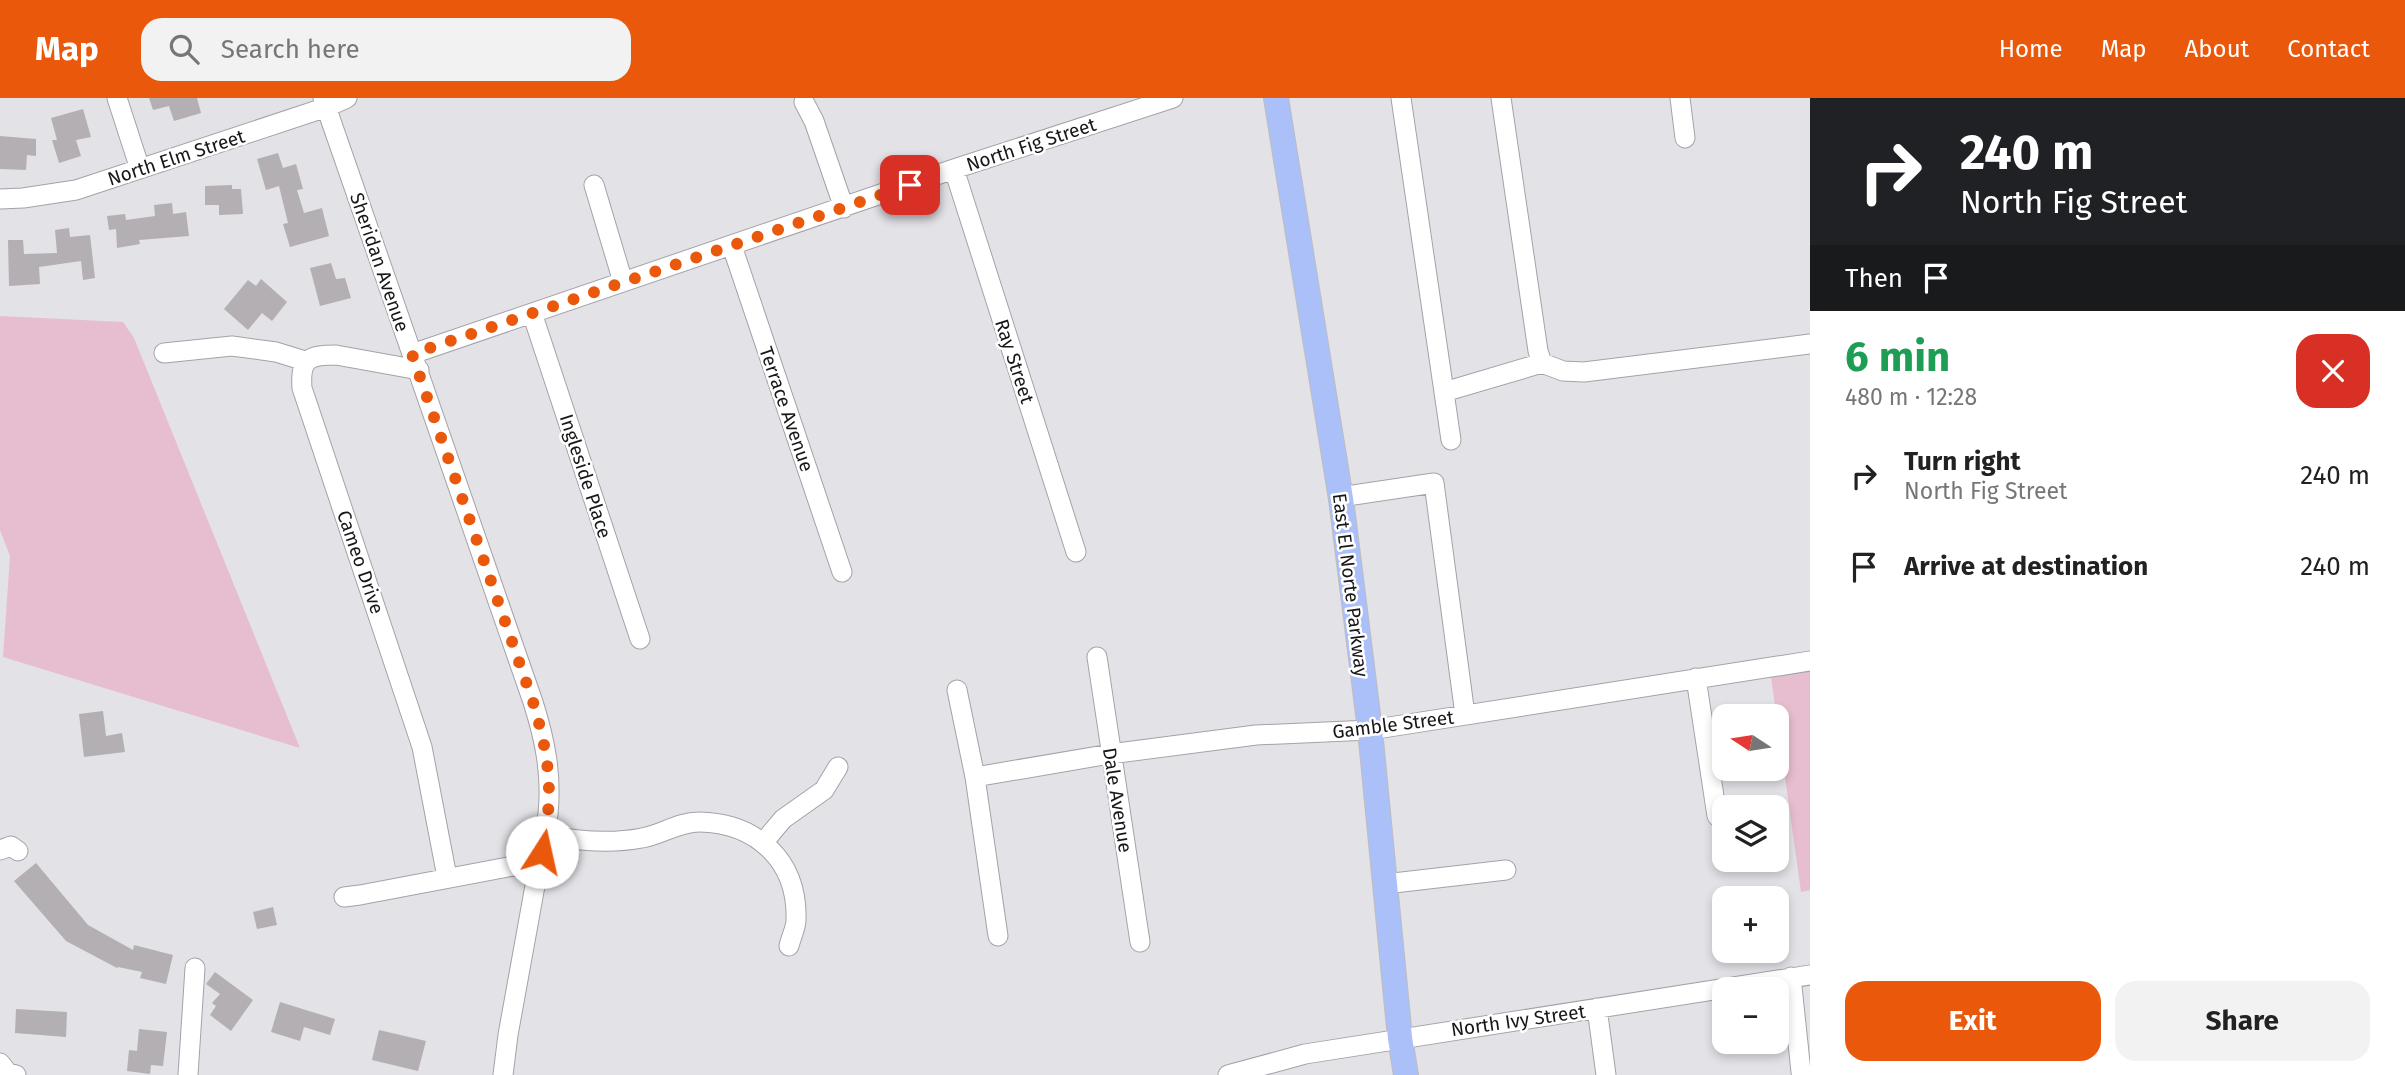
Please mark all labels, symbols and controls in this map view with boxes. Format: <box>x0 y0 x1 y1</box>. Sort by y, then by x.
search box <box>141 18 631 81</box>
text: Map <box>35 29 99 69</box>
icon: search <box>165 30 203 68</box>
text: Search here <box>221 34 360 65</box>
text: Home <box>1999 35 2063 63</box>
text: Map <box>2101 35 2147 63</box>
text: About <box>2185 35 2249 63</box>
text: Contact <box>2287 35 2370 63</box>
street label: North Fig Street <box>963 113 1099 176</box>
text: 240 m <box>1960 123 2093 182</box>
street label: North Elm Street <box>105 124 248 190</box>
icon: right <box>1845 126 1936 217</box>
pin <box>880 155 940 215</box>
icon: arrive <box>891 166 929 204</box>
text: North Fig Street <box>1960 183 2187 221</box>
street label: Sheridan Avenue <box>345 190 414 335</box>
icon: arrive <box>1917 259 1955 297</box>
text: Then <box>1845 263 1903 294</box>
street label: Ray Street <box>990 316 1039 406</box>
text: 6 min <box>1845 332 1950 382</box>
button: close <box>2296 334 2370 408</box>
street label: Terrace Avenue <box>754 344 819 475</box>
text: 480 m · 12:28 <box>1845 383 1977 411</box>
street label: Ingleside Place <box>555 411 616 541</box>
text: Turn right <box>1904 446 2021 477</box>
icon: right <box>1845 457 1883 495</box>
text: 240 m <box>2300 460 2370 491</box>
text: North Fig Street <box>1904 477 2067 505</box>
street label: East El Norte Parkway <box>1328 492 1373 679</box>
street label: Cameo Drive <box>332 507 389 617</box>
icon: arrive <box>1845 548 1883 586</box>
text: Arrive at destination <box>1904 551 2148 582</box>
text: 240 m <box>2300 551 2370 582</box>
north arrow <box>1712 704 1788 780</box>
map controls <box>1712 704 1789 1054</box>
street label: Gamble Street <box>1331 706 1455 743</box>
street label: Dale Avenue <box>1098 746 1137 854</box>
button: layers <box>1712 795 1789 872</box>
position arrow <box>505 815 579 889</box>
button: + <box>1712 886 1789 963</box>
button: − <box>1712 977 1789 1054</box>
button: Exit <box>1845 981 2101 1061</box>
button: Share <box>2115 981 2370 1061</box>
street label: North Ivy Street <box>1449 1000 1587 1041</box>

